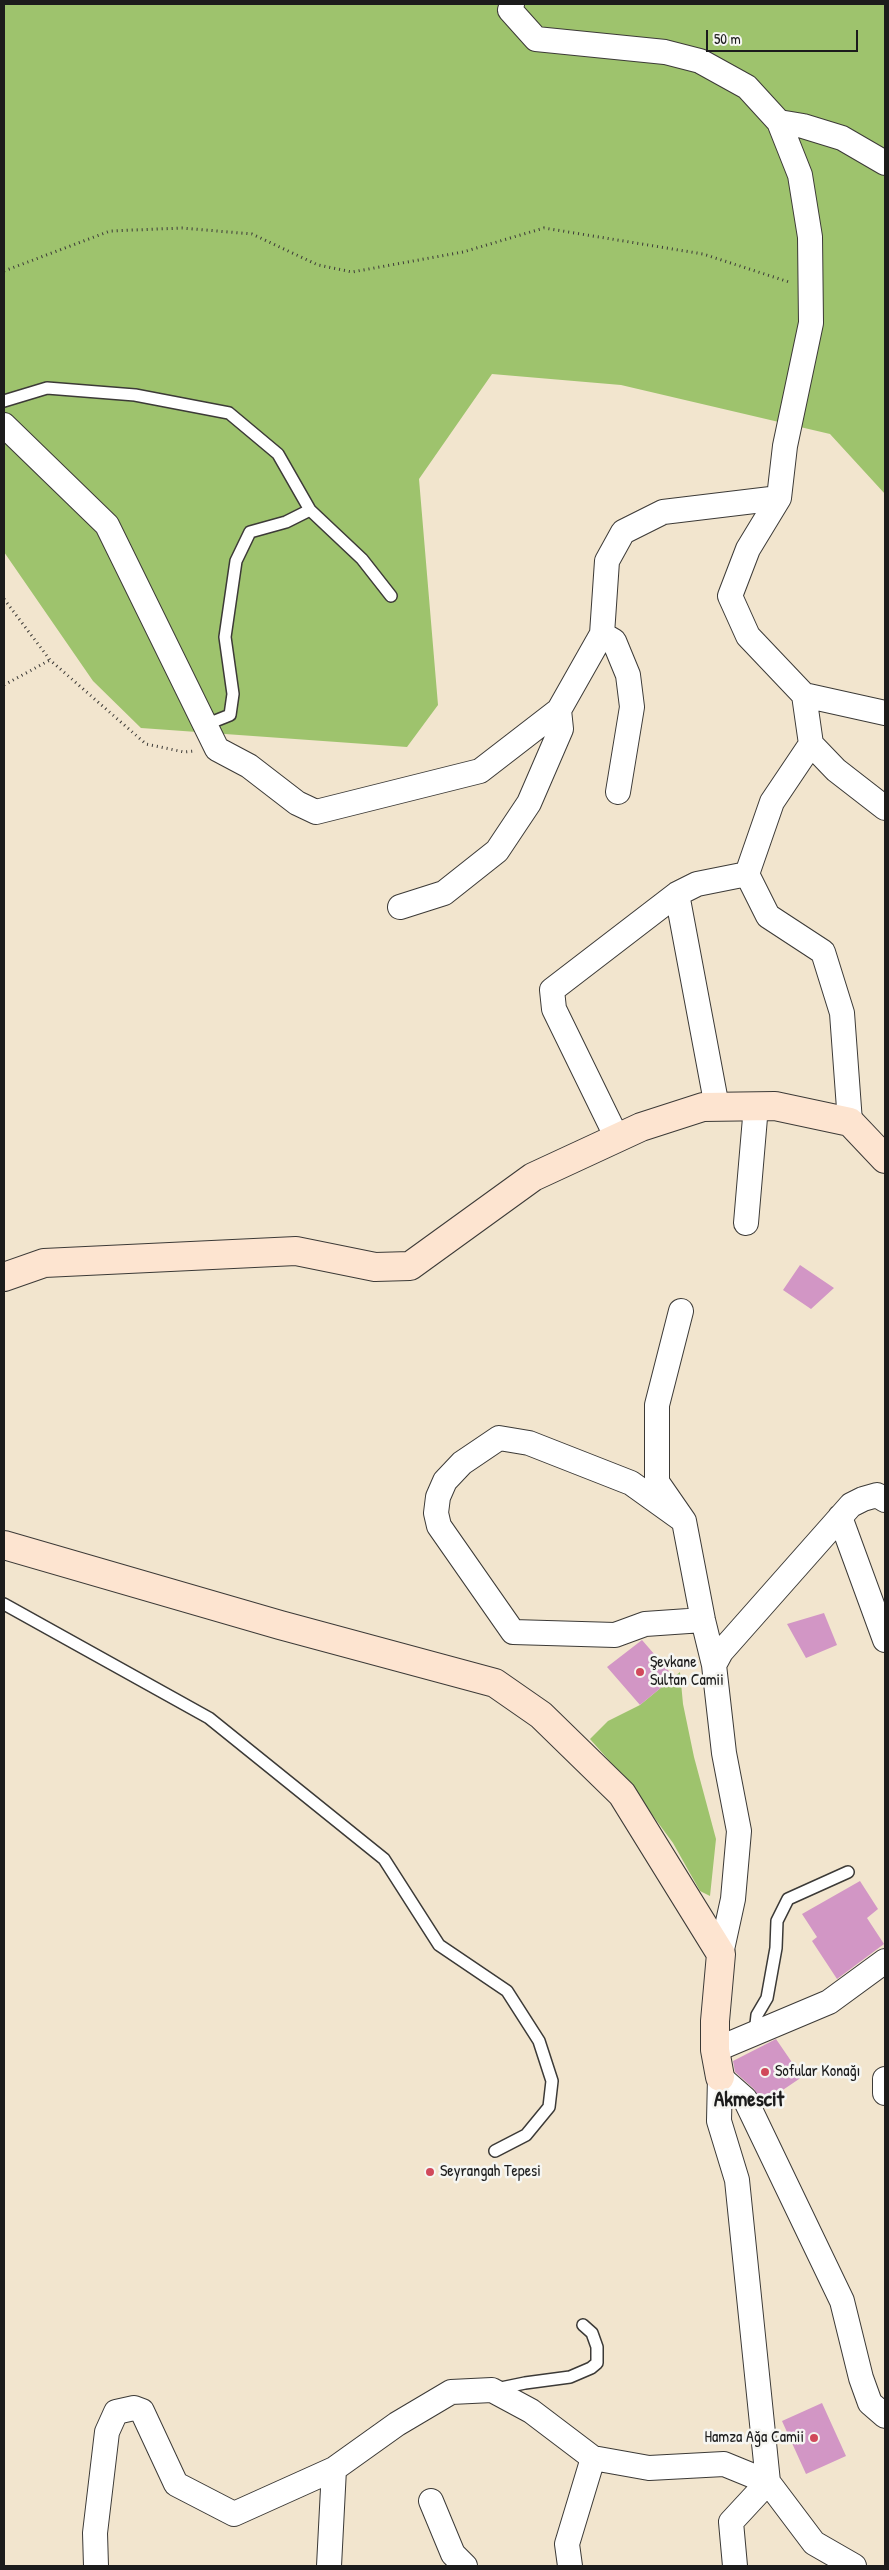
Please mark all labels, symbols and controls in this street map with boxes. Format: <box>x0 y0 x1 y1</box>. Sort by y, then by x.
scale bar <box>709 20 862 52</box>
text: 50 m <box>714 28 741 49</box>
place label: Şevkane Sultan Camii <box>650 1653 724 1691</box>
marker: Şevkane Sultan Camii <box>634 1666 646 1678</box>
place label: Sofular Konağı <box>775 2062 860 2082</box>
marker: Sofular Konağı <box>759 2066 771 2078</box>
district label: Akmescit <box>714 2087 784 2113</box>
place label: Seyrangah Tepesi <box>440 2162 541 2182</box>
marker: Seyrangah Tepesi <box>424 2166 436 2178</box>
place label: Hamza Ağa Camii <box>705 2428 804 2448</box>
marker: Hamza Ağa Camii <box>808 2432 820 2444</box>

